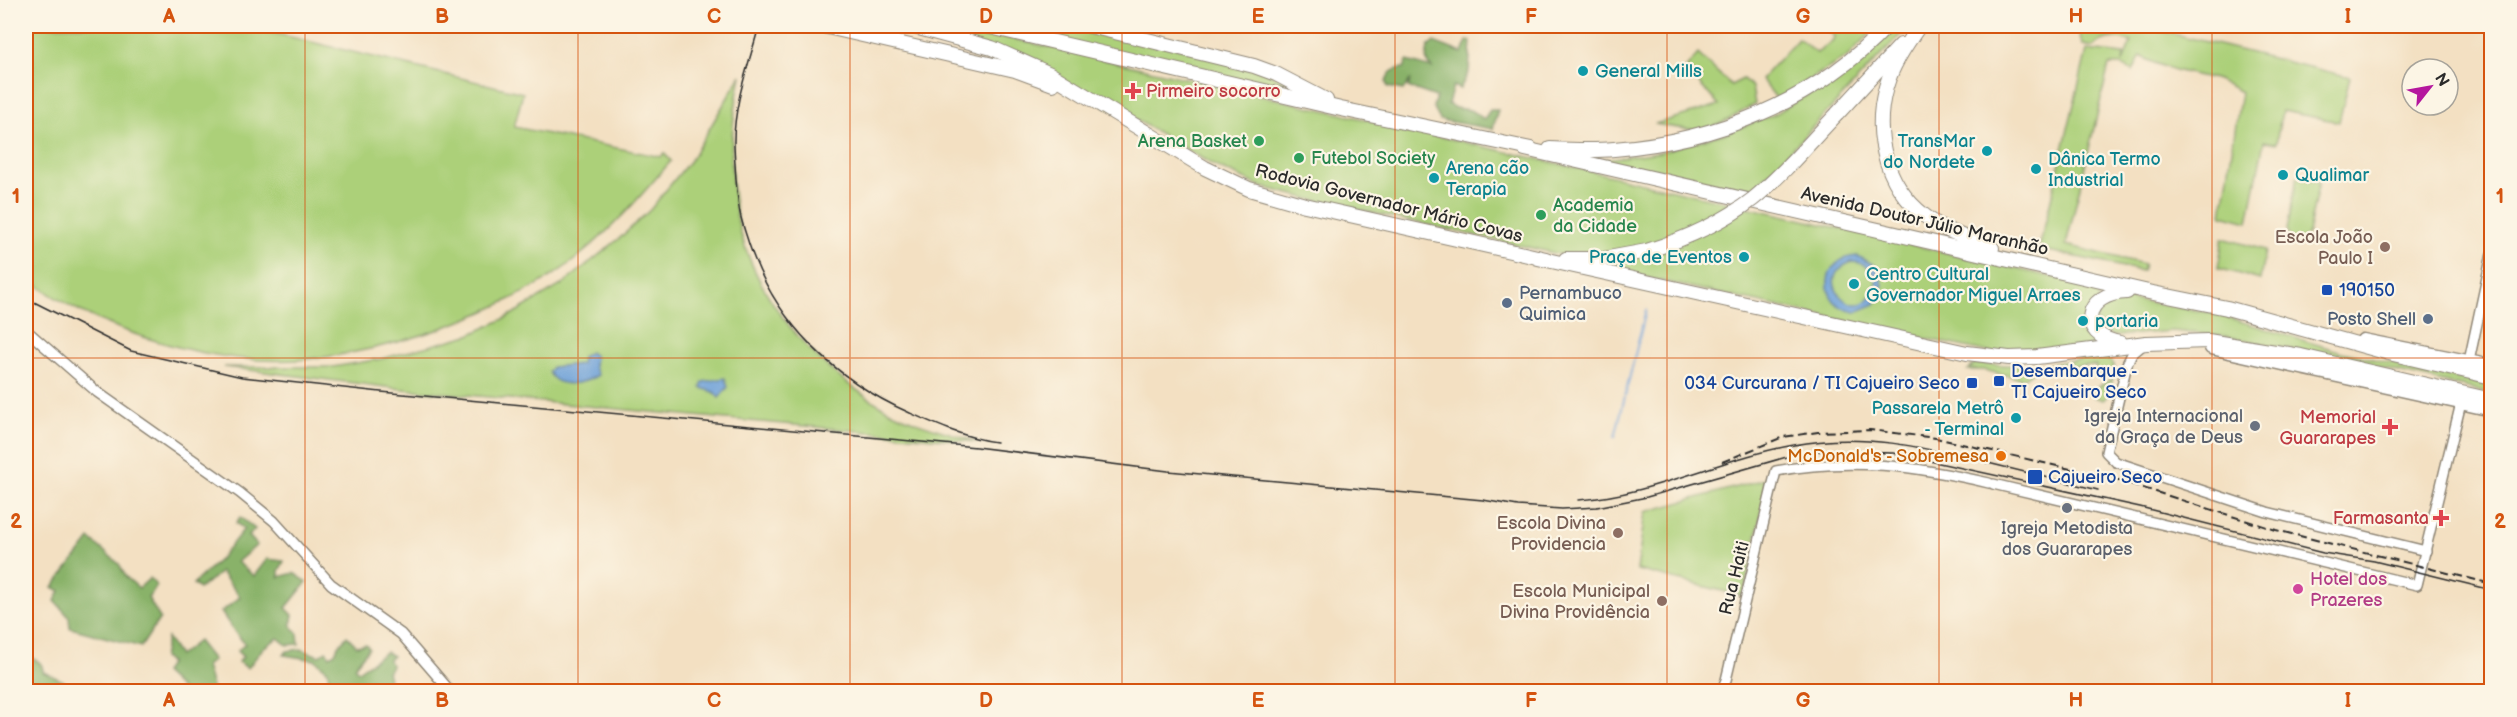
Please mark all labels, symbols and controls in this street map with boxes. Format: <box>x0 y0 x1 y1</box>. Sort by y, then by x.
text: A <box>162 5 176 29</box>
text: B <box>435 5 449 29</box>
text: C <box>707 5 721 29</box>
text: D <box>979 5 993 29</box>
text: E <box>1252 5 1265 29</box>
text: F <box>1525 5 1537 29</box>
text: G <box>1796 5 1811 29</box>
text: H <box>2069 5 2083 29</box>
text: I <box>2345 5 2351 29</box>
north arrow <box>2400 57 2460 117</box>
place label: General Mills <box>1595 61 1702 82</box>
marker: General Mills <box>1576 64 1590 78</box>
text: N <box>2430 70 2453 90</box>
place label: Pirmeiro socorro <box>1146 81 1281 102</box>
marker: Pirmeiro socorro <box>1124 82 1142 100</box>
place label: Arena Basket <box>1138 131 1247 152</box>
place label: TransMar do Nordete <box>1883 131 1975 173</box>
marker: Arena Basket <box>1252 134 1266 148</box>
marker: TransMar do Nordete <box>1980 144 1994 158</box>
place label: Futebol Society <box>1311 148 1436 169</box>
place label: Dânica Termo Industrial <box>2048 149 2161 191</box>
marker: Futebol Society <box>1292 151 1306 165</box>
place label: Arena cão Terapia <box>1446 158 1529 200</box>
street label: Rodovia Governador Mário Covas <box>1253 160 1525 247</box>
marker: Dânica Termo Industrial <box>2029 162 2043 176</box>
place label: Qualimar <box>2295 165 2370 186</box>
marker: Qualimar <box>2276 168 2290 182</box>
marker: Arena cão Terapia <box>1427 171 1441 185</box>
street label: Avenida Doutor Júlio Maranhão <box>1799 183 2051 260</box>
text: 1 <box>12 185 20 209</box>
text: 1 <box>2496 185 2504 209</box>
place label: Academia da Cidade <box>1553 195 1637 237</box>
marker: Academia da Cidade <box>1534 208 1548 222</box>
place label: Escola João Paulo I <box>2275 227 2373 269</box>
marker: Escola João Paulo I <box>2378 240 2392 254</box>
place label: Praça de Eventos <box>1589 247 1732 268</box>
marker: Praça de Eventos <box>1737 250 1751 264</box>
place label: Centro Cultural Governador Miguel Arraes <box>1866 264 2081 306</box>
marker: Centro Cultural Governador Miguel Arraes <box>1847 277 1861 291</box>
place label: 190150 <box>2339 280 2395 301</box>
place label: Pernambuco Quimica <box>1519 283 1622 325</box>
marker: 190150 <box>2320 283 2334 297</box>
marker: Pernambuco Quimica <box>1500 296 1514 310</box>
place label: Posto Shell <box>2327 309 2416 330</box>
place label: portaria <box>2095 311 2158 332</box>
marker: Posto Shell <box>2421 312 2435 326</box>
marker: portaria <box>2076 314 2090 328</box>
place label: Desembarque - TI Cajueiro Seco <box>2011 361 2147 403</box>
place label: 034 Curcurana / TI Cajueiro Seco <box>1684 373 1960 394</box>
marker: Desembarque - TI Cajueiro Seco <box>1992 374 2006 388</box>
marker: 034 Curcurana / TI Cajueiro Seco <box>1965 376 1979 390</box>
place label: Passarela Metrô - Terminal <box>1871 398 2004 440</box>
place label: Igreja Internacional da Graça de Deus <box>2084 406 2243 448</box>
place label: Memorial Guararapes <box>2280 407 2376 449</box>
marker: Passarela Metrô - Terminal <box>2009 411 2023 425</box>
marker: Memorial Guararapes <box>2381 418 2399 436</box>
marker: Igreja Internacional da Graça de Deus <box>2248 419 2262 433</box>
place label: McDonald's - Sobremesa <box>1787 446 1989 467</box>
marker: McDonald's - Sobremesa <box>1994 449 2008 463</box>
place label: Cajueiro Seco <box>2048 467 2162 488</box>
marker: Cajueiro Seco <box>2026 468 2044 486</box>
marker: Igreja Metodista dos Guararapes <box>2060 501 2074 515</box>
place label: Farmasanta <box>2333 508 2429 529</box>
text: 2 <box>10 510 22 534</box>
text: 2 <box>2494 510 2506 534</box>
marker: Farmasanta <box>2434 511 2448 525</box>
place label: Escola Divina Providencia <box>1497 513 1606 555</box>
place label: Igreja Metodista dos Guararapes <box>2001 518 2133 560</box>
marker: Escola Divina Providencia <box>1611 526 1625 540</box>
street label: Rua Haiti <box>1715 539 1754 617</box>
place label: Hotel dos Prazeres <box>2310 569 2387 611</box>
place label: Escola Municipal Divina Providência <box>1500 581 1650 623</box>
marker: Hotel dos Prazeres <box>2291 582 2305 596</box>
marker: Escola Municipal Divina Providência <box>1655 594 1669 608</box>
text: A <box>162 689 176 713</box>
text: B <box>435 689 449 713</box>
text: C <box>707 689 721 713</box>
text: D <box>979 689 993 713</box>
text: E <box>1252 689 1265 713</box>
text: F <box>1525 689 1537 713</box>
text: G <box>1796 689 1811 713</box>
text: H <box>2069 689 2083 713</box>
text: I <box>2345 689 2351 713</box>

